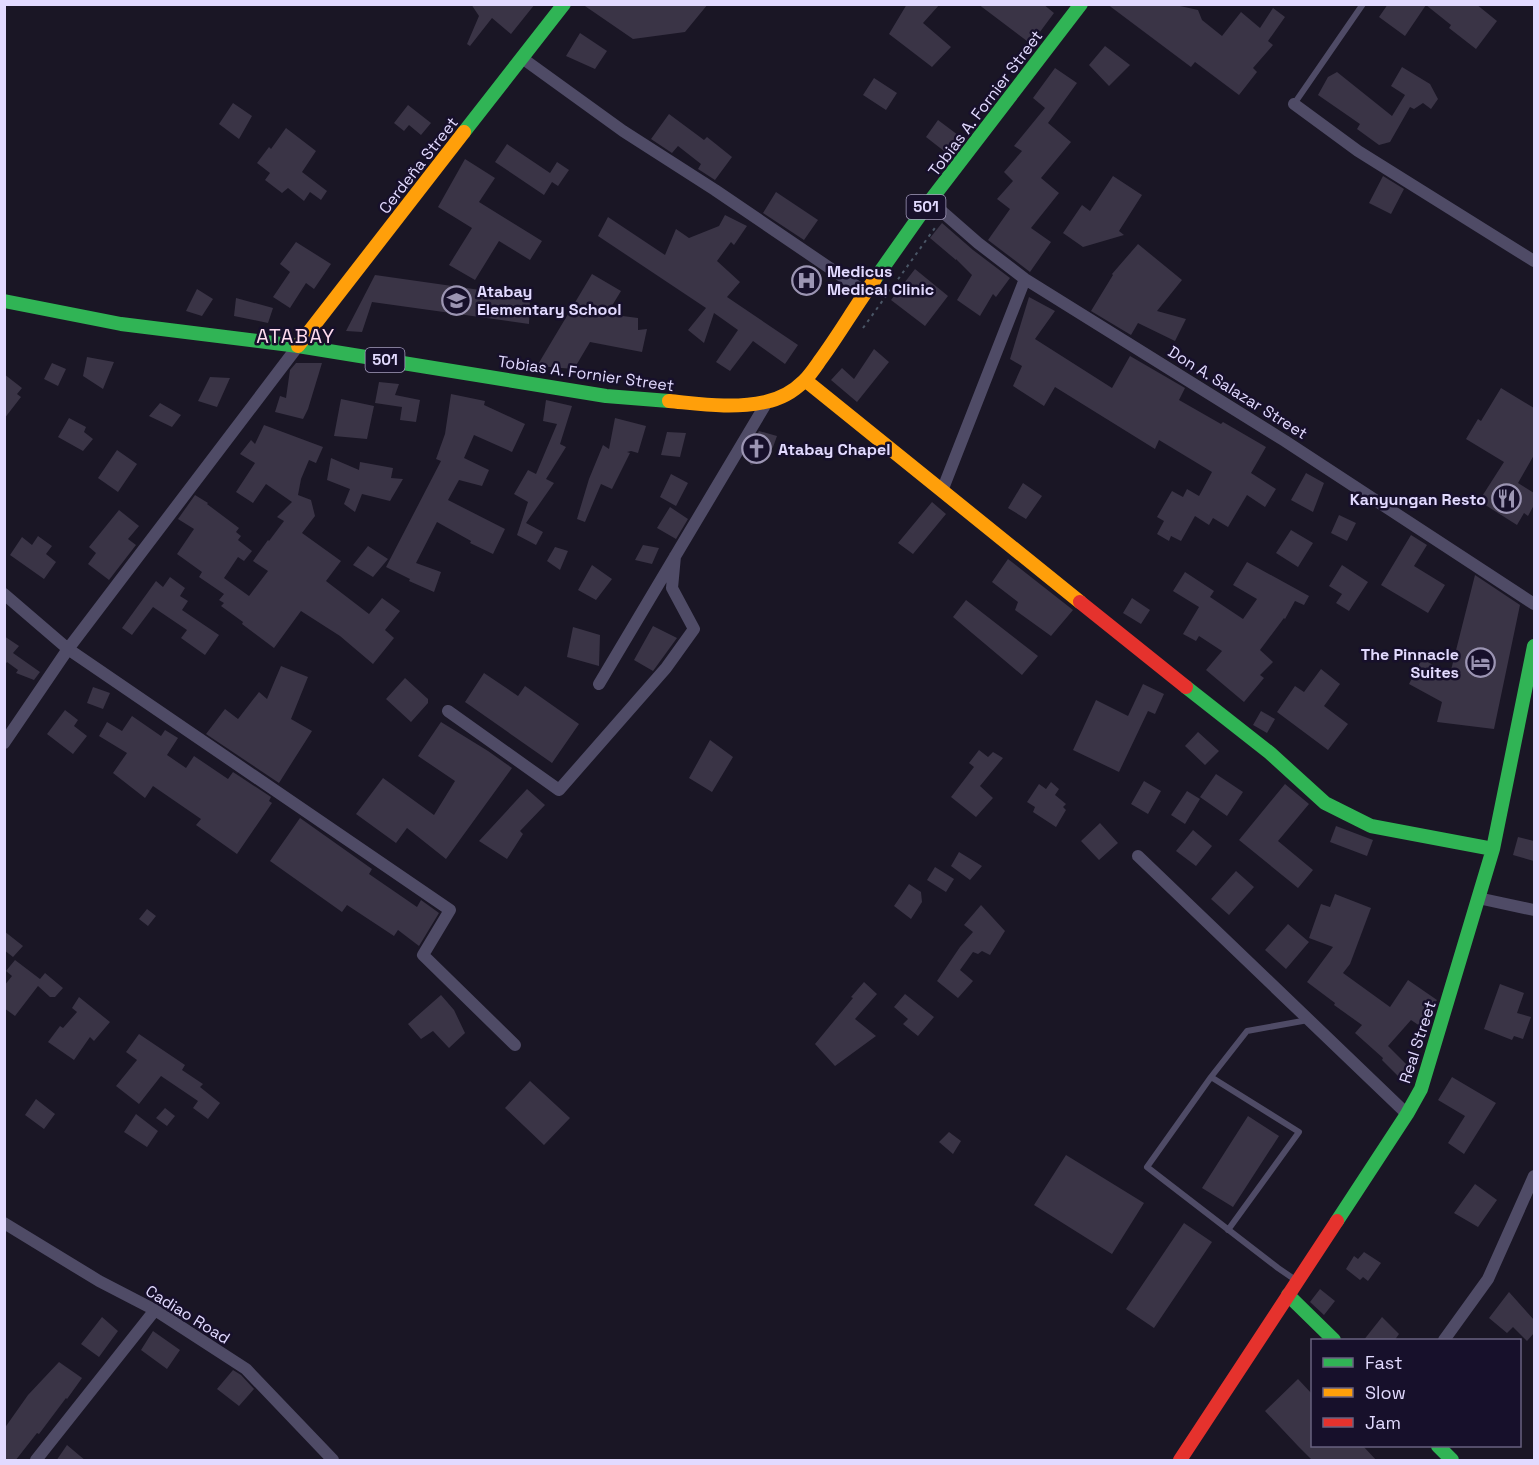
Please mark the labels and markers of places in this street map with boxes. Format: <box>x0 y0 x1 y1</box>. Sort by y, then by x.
place label: Medicus Medical Clinic <box>827 261 934 300</box>
hospital icon: Medicus Medical Clinic <box>790 264 822 296</box>
place label: Atabay Elementary School <box>477 281 621 320</box>
school or university icon: Atabay Elementary School <box>440 284 472 316</box>
church icon: Atabay Chapel <box>741 433 773 465</box>
place label: Atabay Chapel <box>778 439 891 460</box>
restaurant icon: Kanyungan Resto <box>1491 483 1523 515</box>
place label: Kanyungan Resto <box>1350 489 1486 510</box>
place label: The Pinnacle Suites <box>1361 644 1459 683</box>
hotel icon: The Pinnacle Suites <box>1464 647 1496 679</box>

